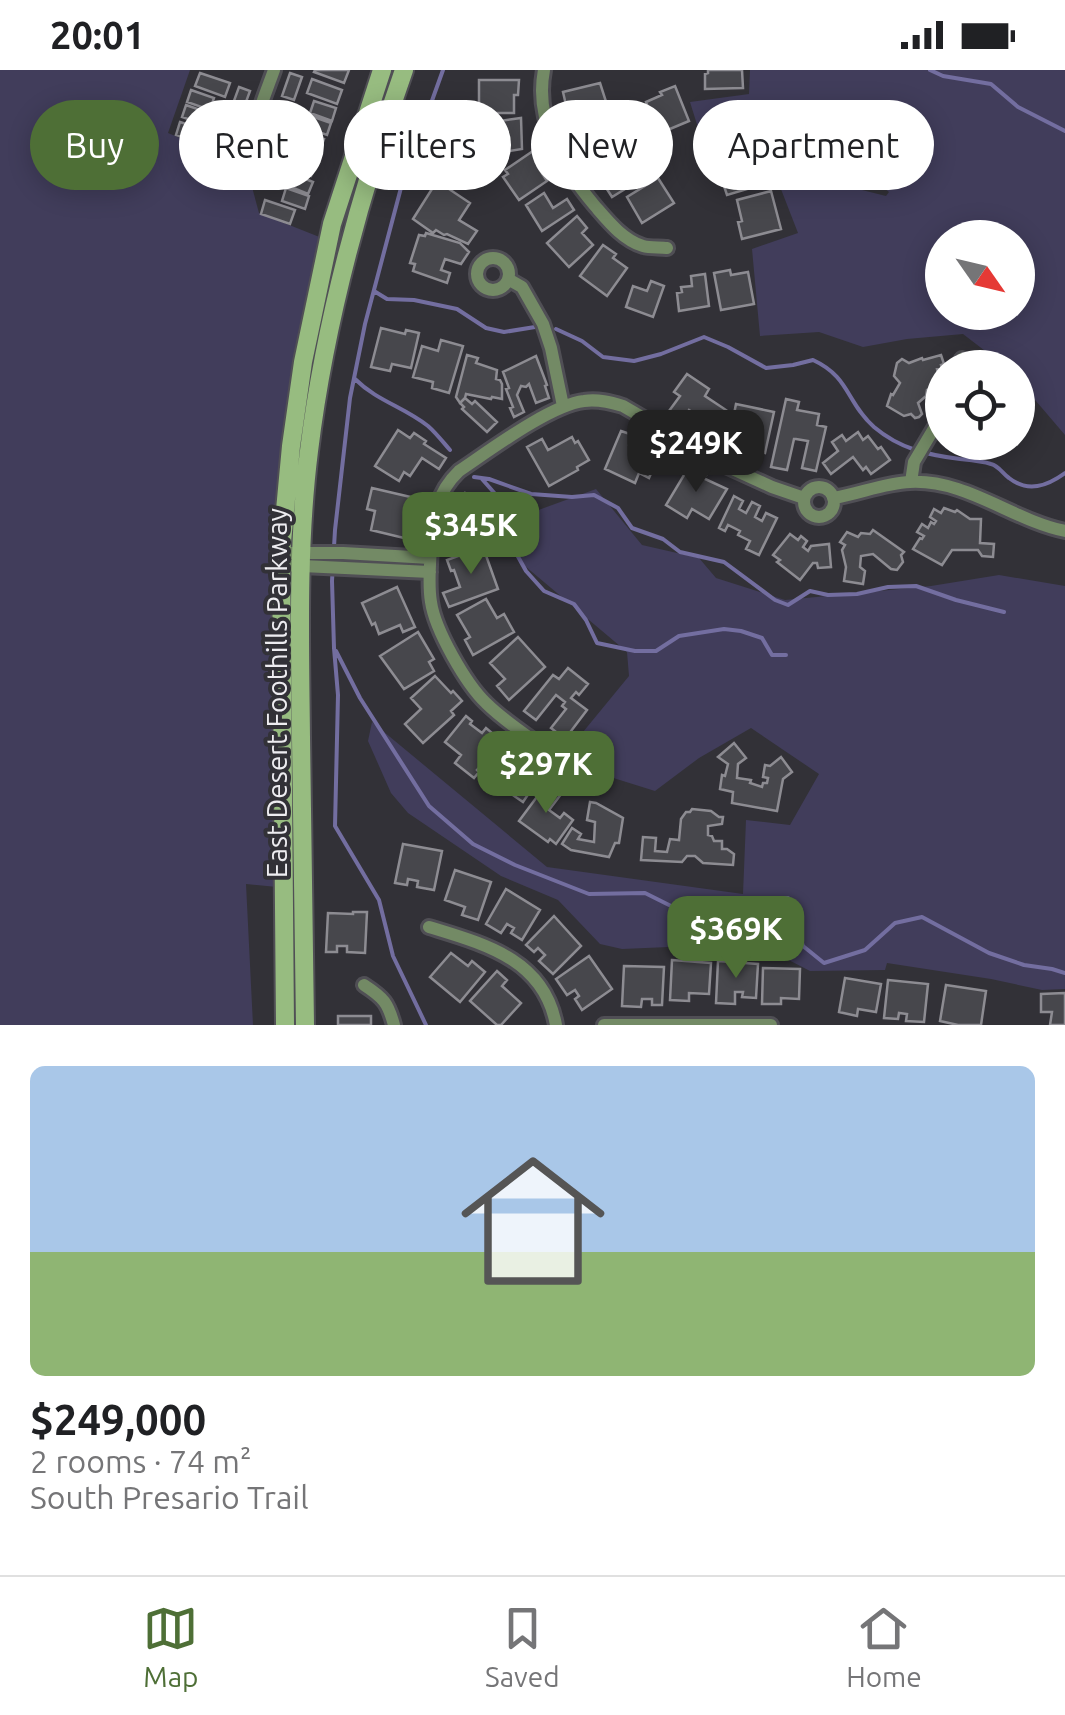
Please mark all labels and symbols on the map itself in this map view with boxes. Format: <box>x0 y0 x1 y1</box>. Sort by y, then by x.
north arrow <box>925 220 1035 330</box>
pin: $249K <box>626 410 766 495</box>
pin: $345K <box>401 492 541 577</box>
street label: East Desert Foothills Parkway <box>261 508 292 878</box>
pin: $297K <box>476 731 616 816</box>
pin: $369K <box>666 896 806 981</box>

